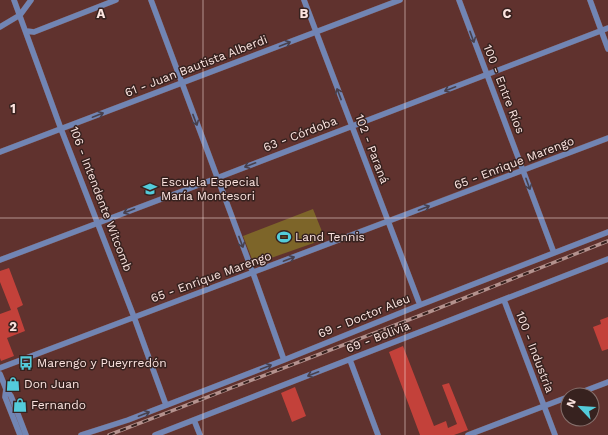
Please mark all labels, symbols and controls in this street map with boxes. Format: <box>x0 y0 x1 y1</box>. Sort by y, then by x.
text: A <box>97 6 106 21</box>
text: B <box>300 6 309 21</box>
text: C <box>503 6 512 21</box>
one-way arrow <box>469 30 477 42</box>
street label: 61 - Juan Bautista Alberdi <box>123 32 269 100</box>
one-way arrow <box>278 39 290 47</box>
street label: 100 - Entre Ríos <box>481 42 527 136</box>
one-way arrow <box>445 85 457 93</box>
one-way arrow <box>335 88 343 100</box>
text: 1 <box>10 101 16 116</box>
one-way arrow <box>91 110 103 118</box>
street label: 102 - Paraná <box>352 112 392 186</box>
street label: 63 - Córdoba <box>261 113 339 154</box>
one-way arrow <box>192 114 200 126</box>
street label: 106 - Intendente Witcomb <box>67 125 135 273</box>
street label: 65 - Enrique Marengo <box>452 134 576 192</box>
one-way arrow <box>245 162 257 170</box>
place label: Escuela Especial María Montesori <box>161 175 259 203</box>
one-way arrow <box>525 178 533 190</box>
school or university icon: Escuela Especial María Montesori <box>142 181 158 197</box>
one-way arrow <box>417 204 429 212</box>
one-way arrow <box>123 208 135 216</box>
sports icon: Land Tennis <box>276 229 292 245</box>
place label: Land Tennis <box>295 230 365 244</box>
one-way arrow <box>237 235 245 247</box>
street label: 65 - Enrique Marengo <box>149 249 273 305</box>
one-way arrow <box>283 255 295 263</box>
street label: 69 - Doctor Aleu <box>316 291 412 341</box>
street label: 100 - Industria <box>513 309 557 395</box>
street label: 69 - Bolivia <box>344 318 412 356</box>
text: 2 <box>9 319 17 334</box>
bus stop icon: Marengo y Pueyrredón <box>18 355 34 371</box>
place label: Marengo y Pueyrredón <box>37 356 167 370</box>
one-way arrow <box>259 363 271 371</box>
one-way arrow <box>308 371 320 379</box>
shop icon: Don Juan <box>5 376 21 392</box>
place label: Don Juan <box>24 377 79 391</box>
north arrow <box>560 387 600 427</box>
shop icon: Fernando <box>12 397 28 413</box>
text: N <box>564 397 579 409</box>
place label: Fernando <box>31 398 86 412</box>
one-way arrow <box>138 409 150 417</box>

